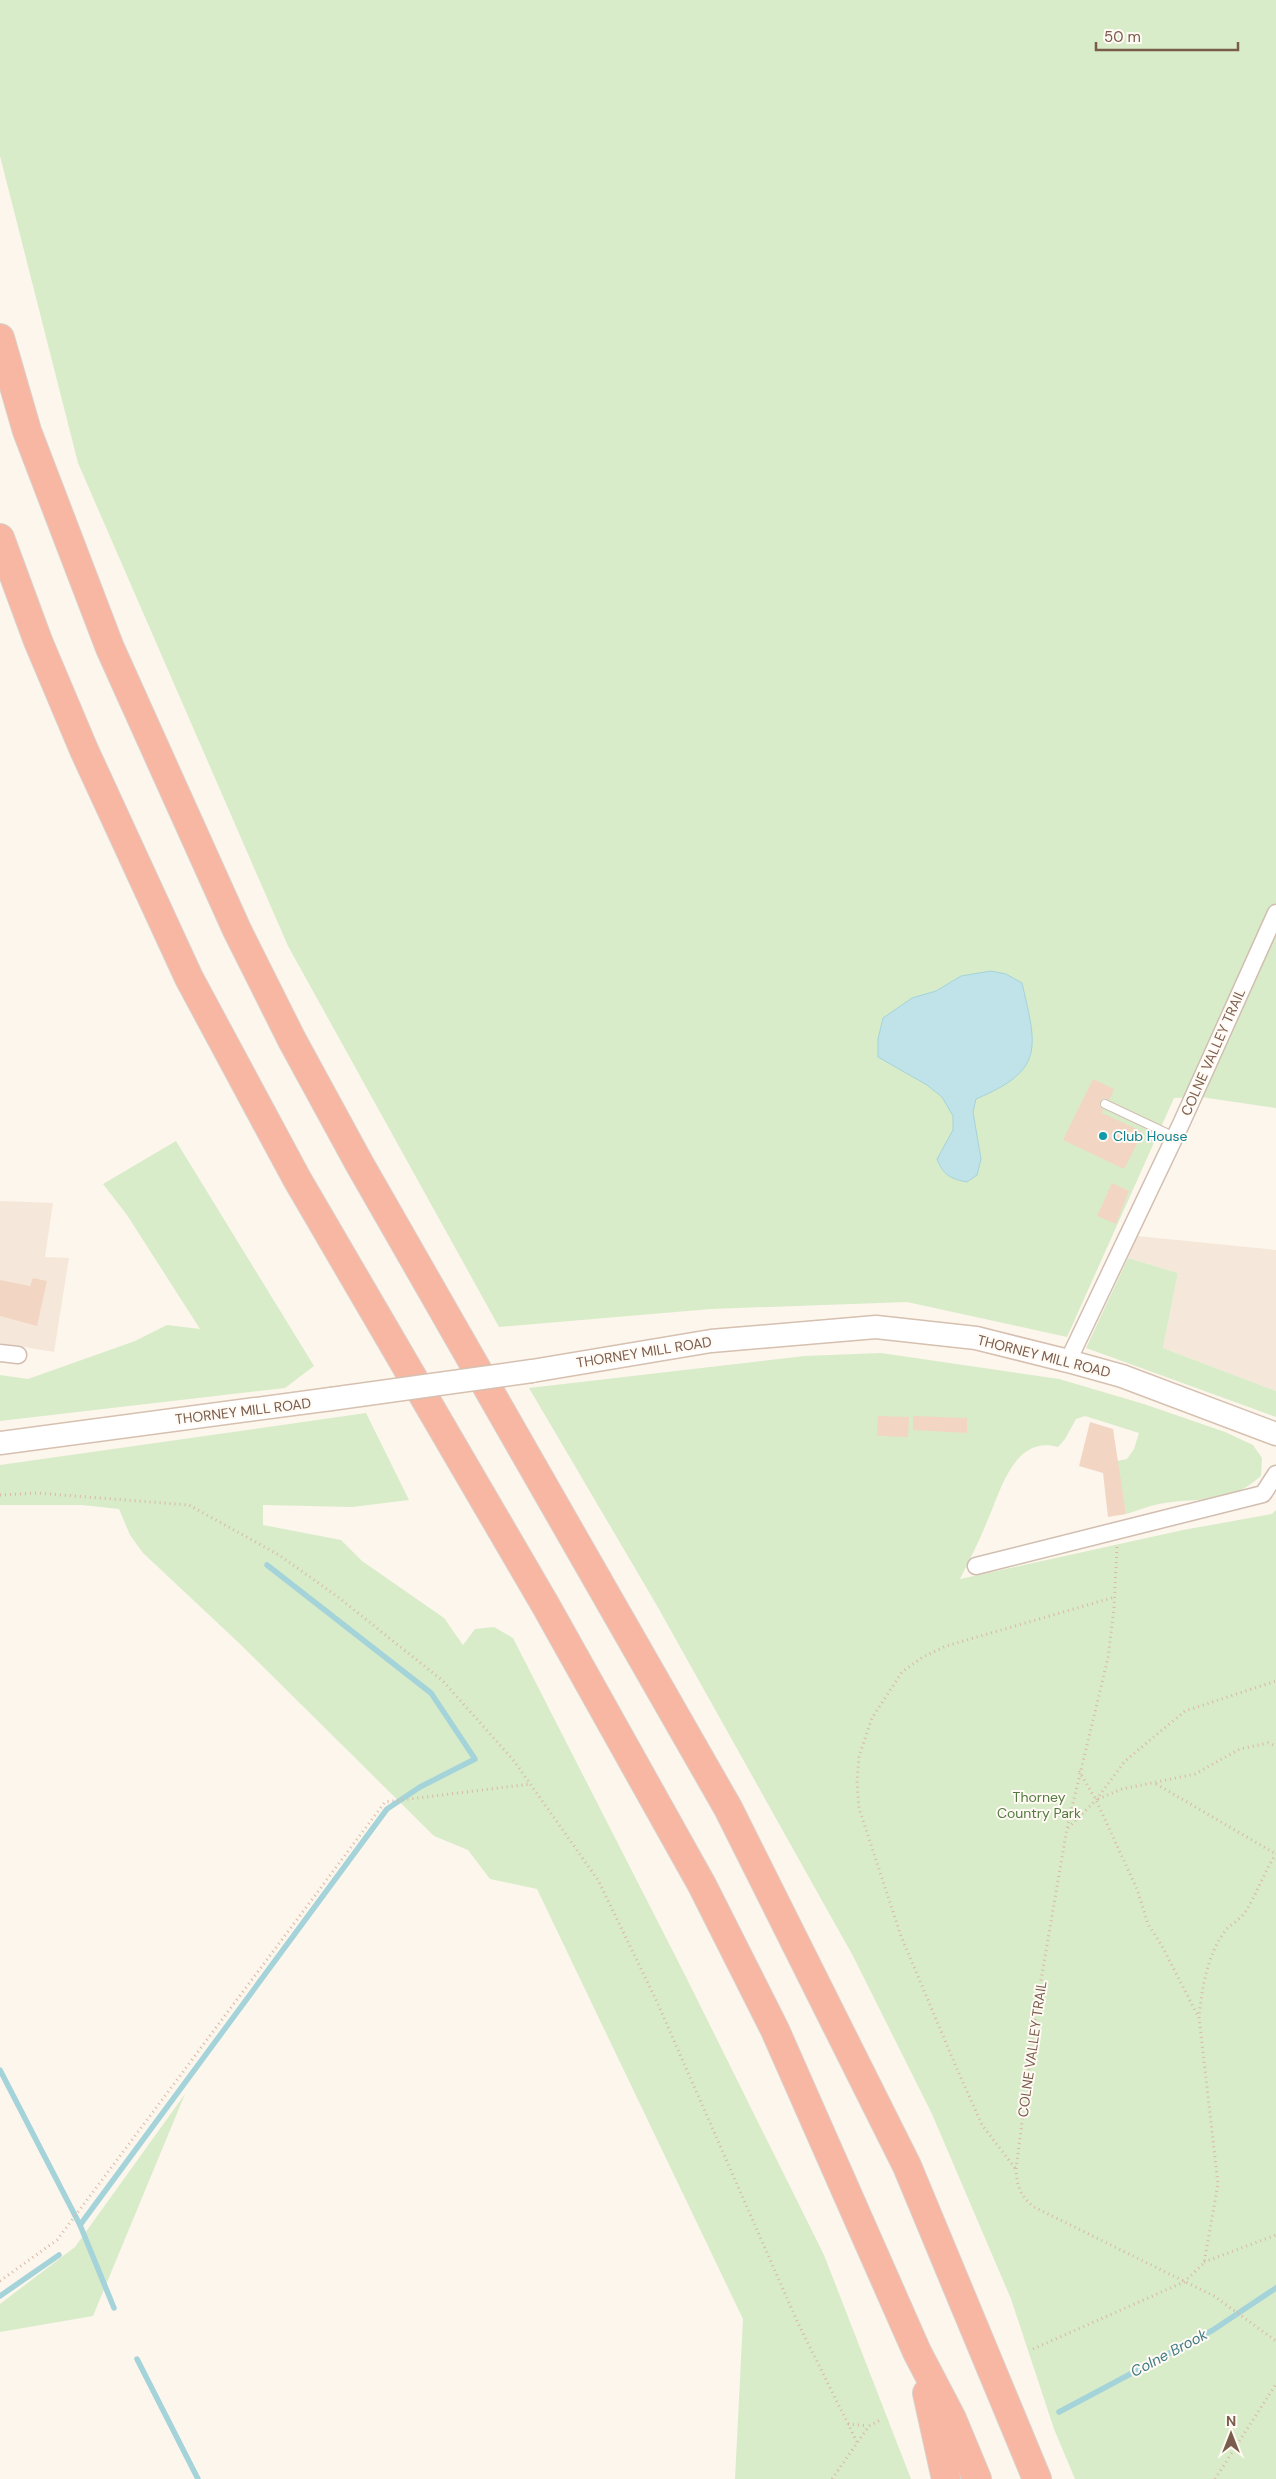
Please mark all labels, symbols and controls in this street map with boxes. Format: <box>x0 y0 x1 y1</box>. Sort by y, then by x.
scale bar <box>1096 20 1238 52</box>
text: 50 m <box>1104 27 1141 47</box>
street label: COLNE VALLEY TRAIL <box>1177 986 1249 1118</box>
place label: Club House <box>1113 1127 1188 1145</box>
marker: Club House <box>1097 1130 1109 1142</box>
street label: THORNEY MILL ROAD <box>975 1331 1113 1381</box>
street label: THORNEY MILL ROAD <box>575 1332 713 1372</box>
street label: THORNEY MILL ROAD <box>174 1394 312 1428</box>
park label: Thorney Country Park <box>997 1788 1081 1822</box>
street label: COLNE VALLEY TRAIL <box>1014 1980 1050 2118</box>
water label: Colne Brook <box>1127 2324 1211 2382</box>
north arrow <box>1206 2409 1256 2459</box>
text: N <box>1226 2412 1236 2430</box>

